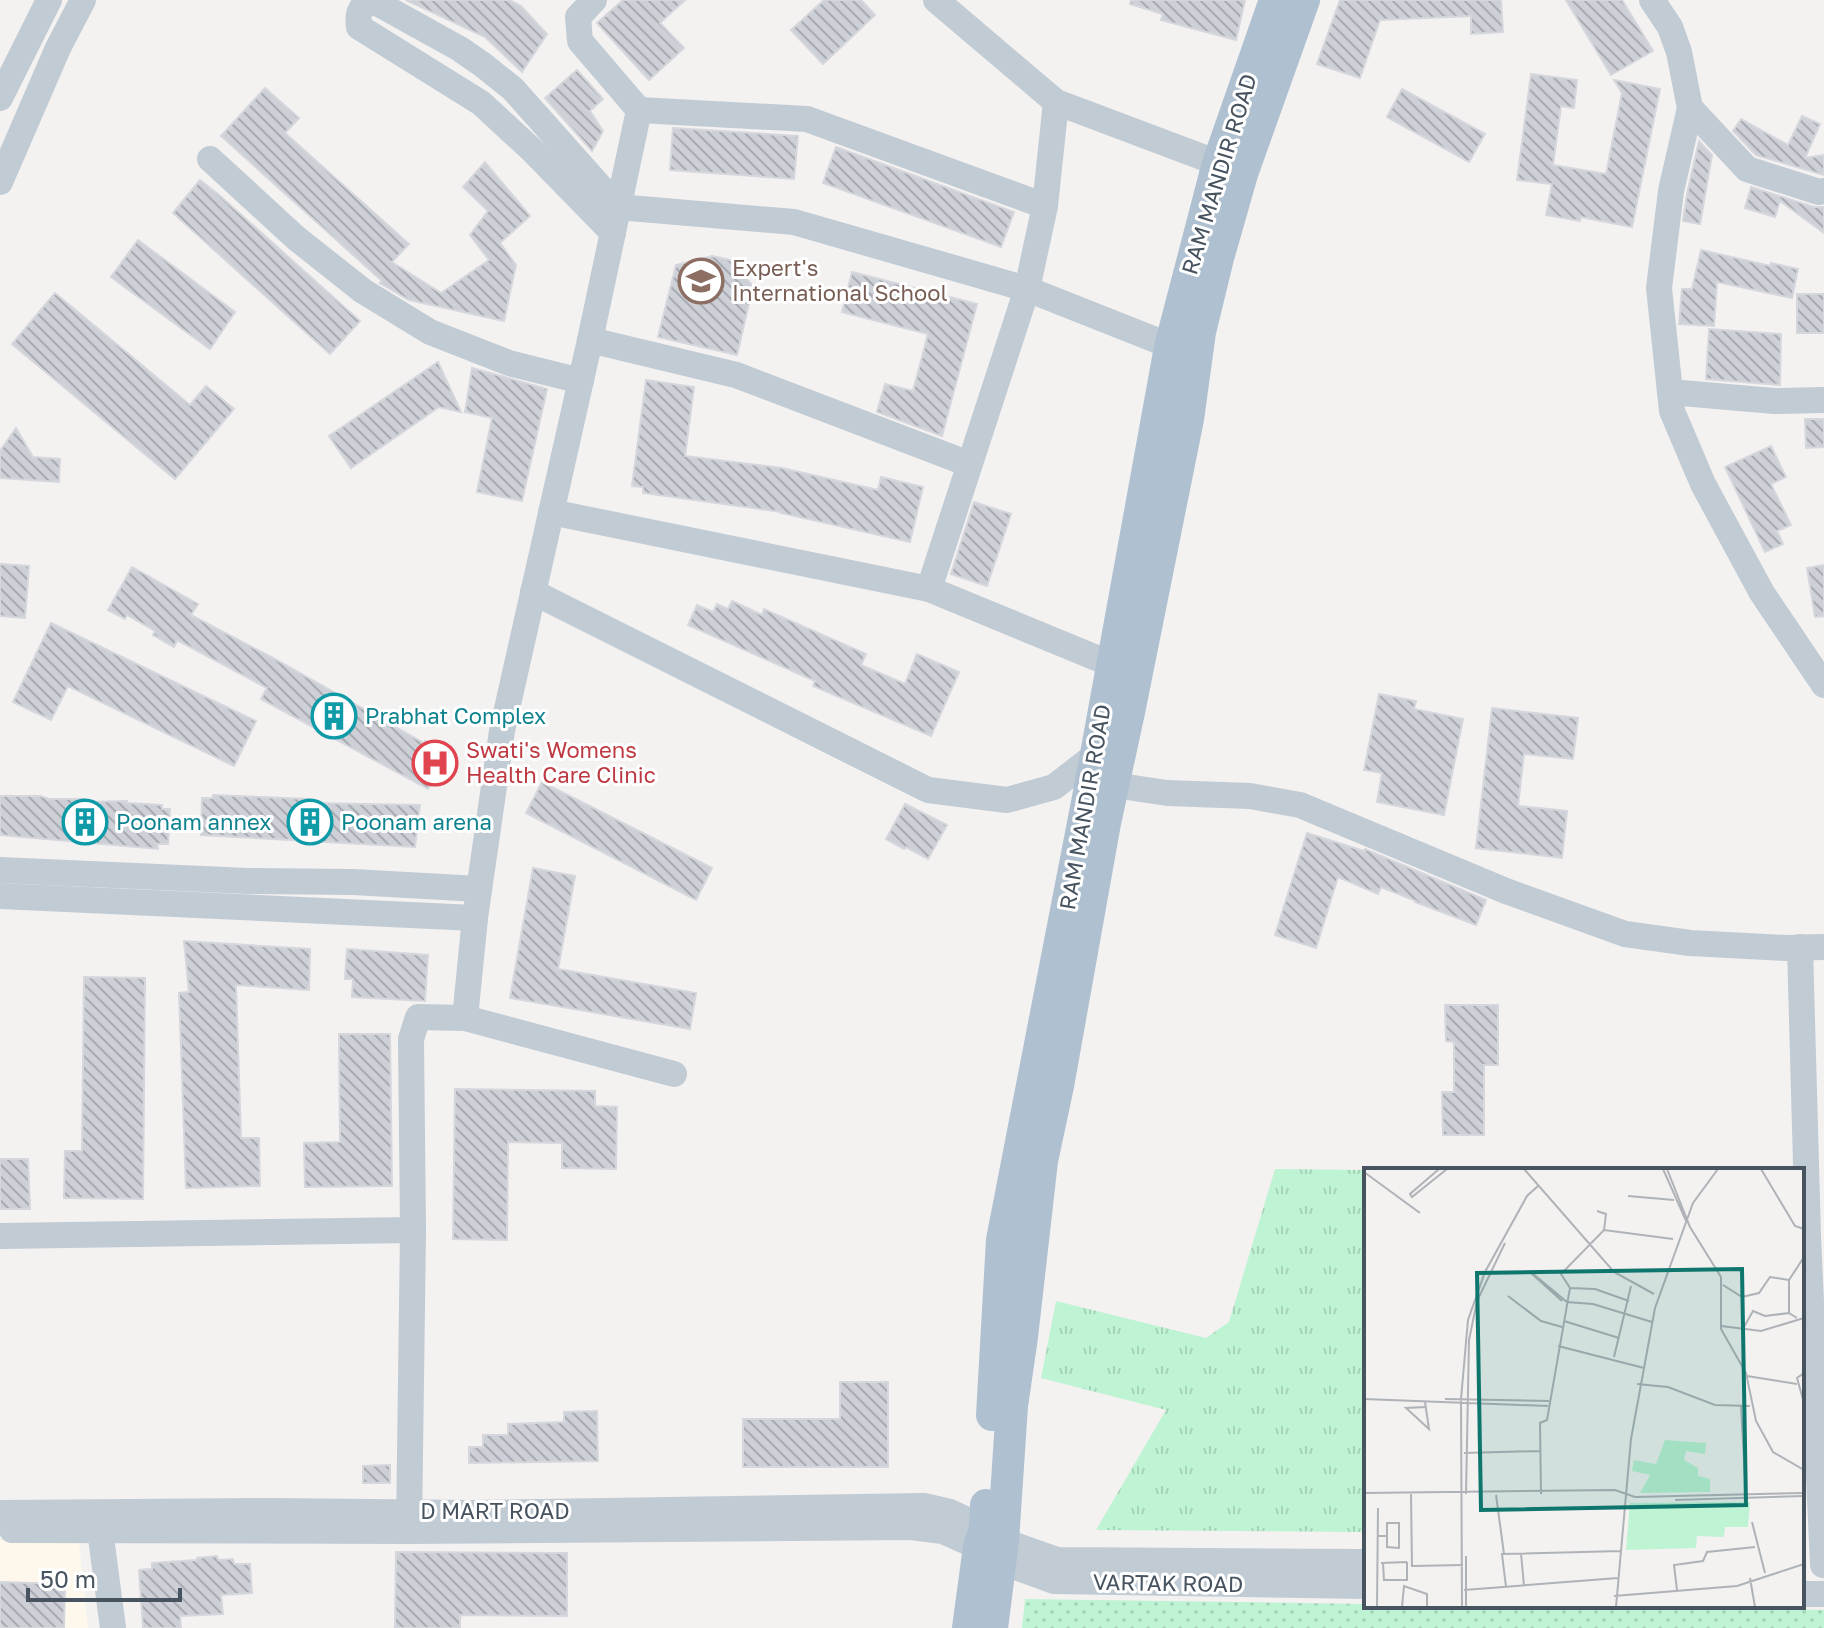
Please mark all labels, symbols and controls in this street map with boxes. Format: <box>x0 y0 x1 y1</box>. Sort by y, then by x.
street label: RAM MANDIR ROAD <box>1175 70 1262 277</box>
place label: Expert's International School <box>732 254 948 306</box>
school or university icon: Expert's International School <box>677 257 725 305</box>
building icon: Prabhat Complex <box>310 692 358 740</box>
place label: Prabhat Complex <box>365 702 546 729</box>
street label: RAM MANDIR ROAD <box>1053 702 1116 912</box>
place label: Swati's Womens Health Care Clinic <box>466 736 656 788</box>
hospital icon: Swati's Womens Health Care Clinic <box>411 739 459 787</box>
building icon: Poonam annex <box>61 798 109 846</box>
building icon: Poonam arena <box>286 798 334 846</box>
place label: Poonam annex <box>116 808 271 835</box>
place label: Poonam arena <box>341 808 492 835</box>
inset map <box>1364 1168 1804 1608</box>
street label: D MART ROAD <box>420 1497 570 1524</box>
scale bar <box>28 1552 180 1602</box>
text: 50 m <box>40 1564 96 1593</box>
street label: VARTAK ROAD <box>1093 1568 1243 1597</box>

